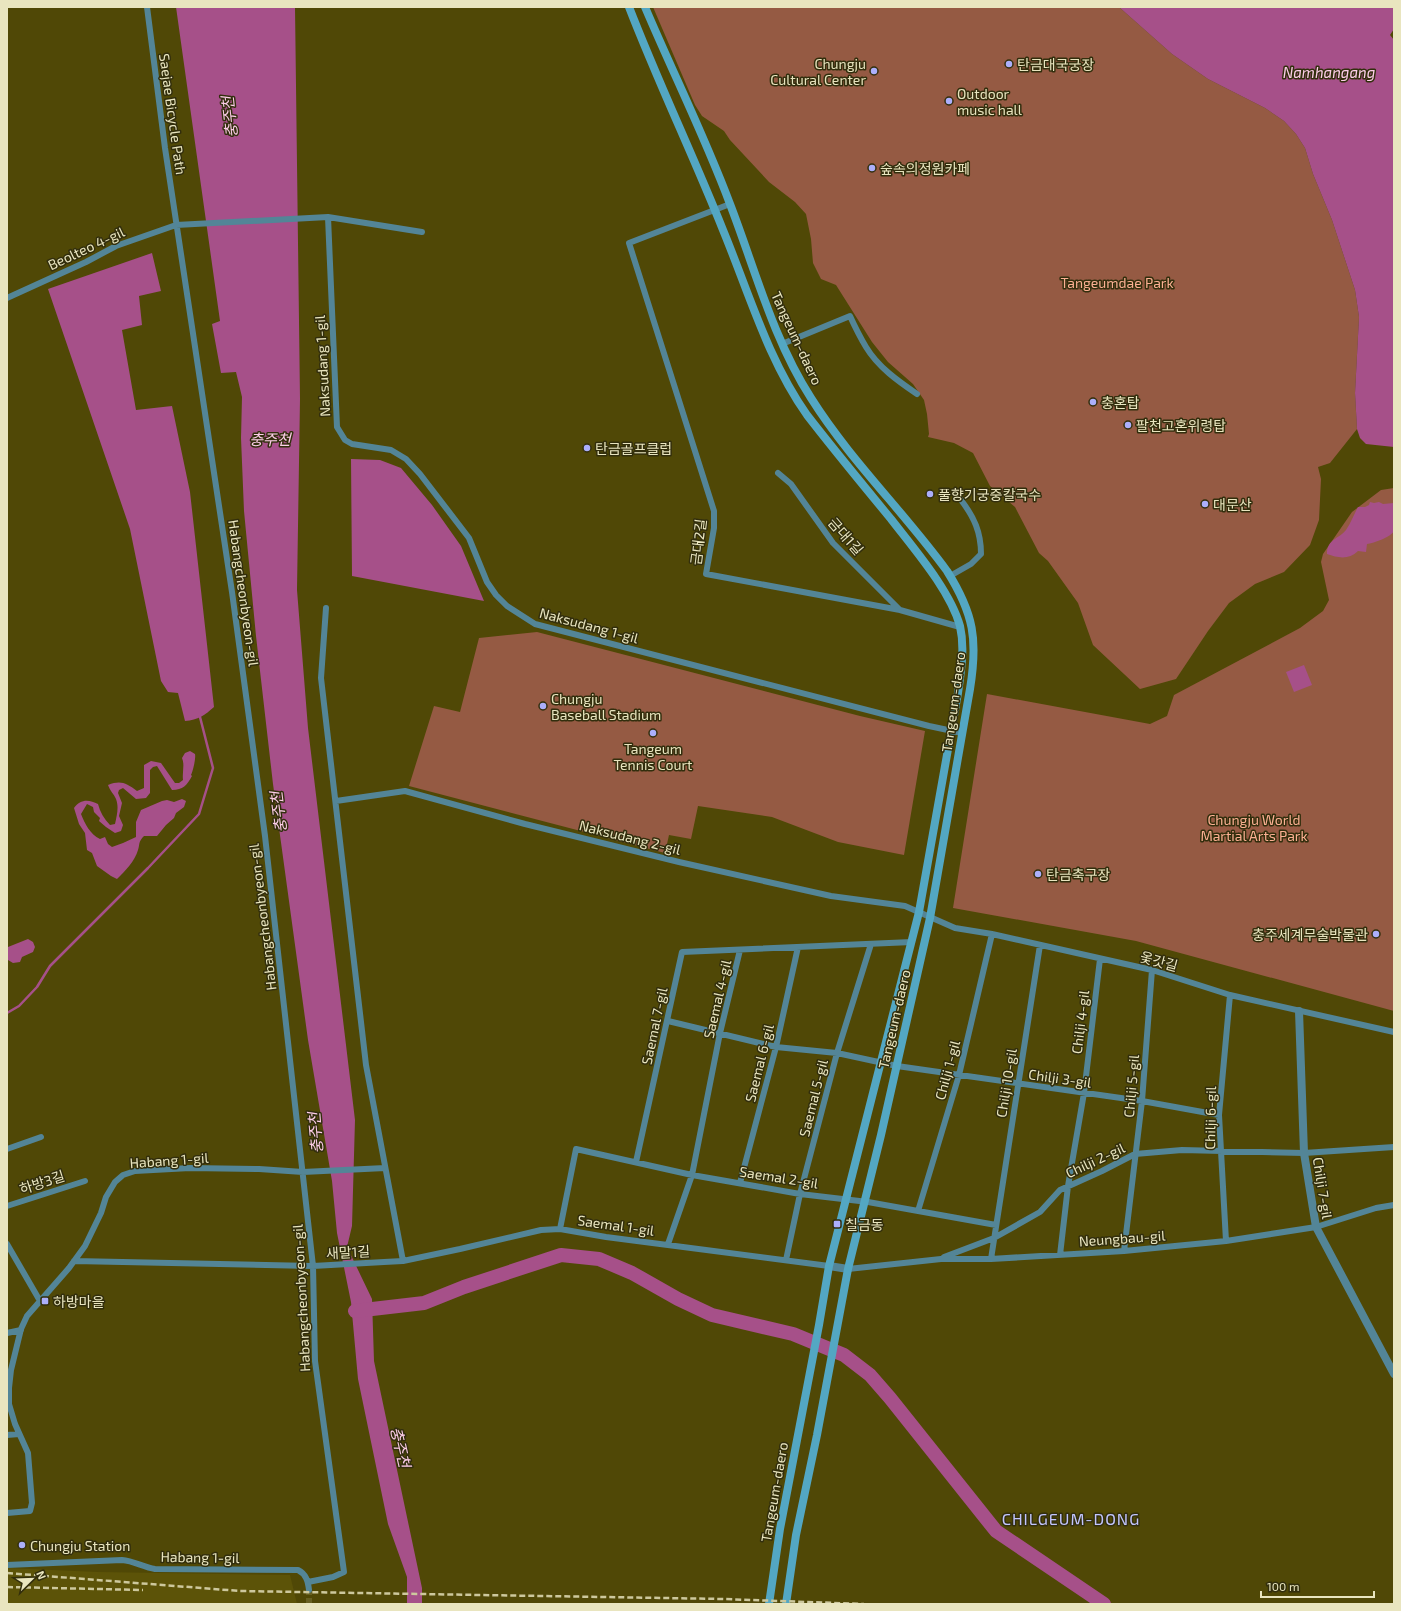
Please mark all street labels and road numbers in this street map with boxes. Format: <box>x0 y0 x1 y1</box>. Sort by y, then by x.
street label: Saejae Bicycle Path <box>156 52 190 176</box>
street label: Beolteo 4-gil <box>45 223 128 273</box>
street label: Tangeum-daero <box>768 289 826 387</box>
street label: Naksudang 1-gil <box>311 314 333 417</box>
street label: 금대1길 <box>825 514 867 558</box>
street label: 금대2길 <box>687 518 709 566</box>
street label: Habangcheonbyeon-gil <box>225 519 263 668</box>
street label: Naksudang 1-gil <box>538 604 641 647</box>
street label: Tangeum-daero <box>938 651 968 753</box>
street label: Naksudang 2-gil <box>577 816 683 858</box>
street label: Habangcheonbyeon-gil <box>244 842 279 991</box>
street label: 옻갓길 <box>1138 948 1180 974</box>
street label: Saemal 4-gil <box>700 957 734 1040</box>
street label: Tangeum-daero <box>874 968 914 1070</box>
street label: Saemal 7-gil <box>638 985 671 1066</box>
street label: Chilji 4-gil <box>1068 988 1092 1055</box>
street label: Saemal 6-gil <box>741 1021 777 1104</box>
street label: Chilji 1-gil <box>931 1037 963 1102</box>
street label: Chilji 10-gil <box>992 1046 1020 1119</box>
street label: Chilji 5-gil <box>1120 1053 1142 1118</box>
street label: Saemal 5-gil <box>795 1057 831 1138</box>
street label: Chilji 3-gil <box>1027 1065 1093 1091</box>
street label: Chilji 6-gil <box>1201 1085 1219 1150</box>
street label: Chilji 2-gil <box>1063 1139 1128 1181</box>
street label: Habang 1-gil <box>129 1149 210 1171</box>
street label: Chilji 7-gil <box>1310 1156 1336 1221</box>
street label: Saemal 2-gil <box>738 1162 820 1192</box>
street label: 하방3길 <box>17 1167 67 1197</box>
street label: Saemal 1-gil <box>577 1211 656 1239</box>
street label: Habangcheonbyeon-gil <box>289 1223 313 1372</box>
street label: Neungbau-gil <box>1078 1226 1167 1250</box>
street label: 새말1길 <box>325 1242 371 1262</box>
street label: Tangeum-daero <box>757 1441 791 1543</box>
street label: Habang 1-gil <box>160 1548 241 1566</box>

